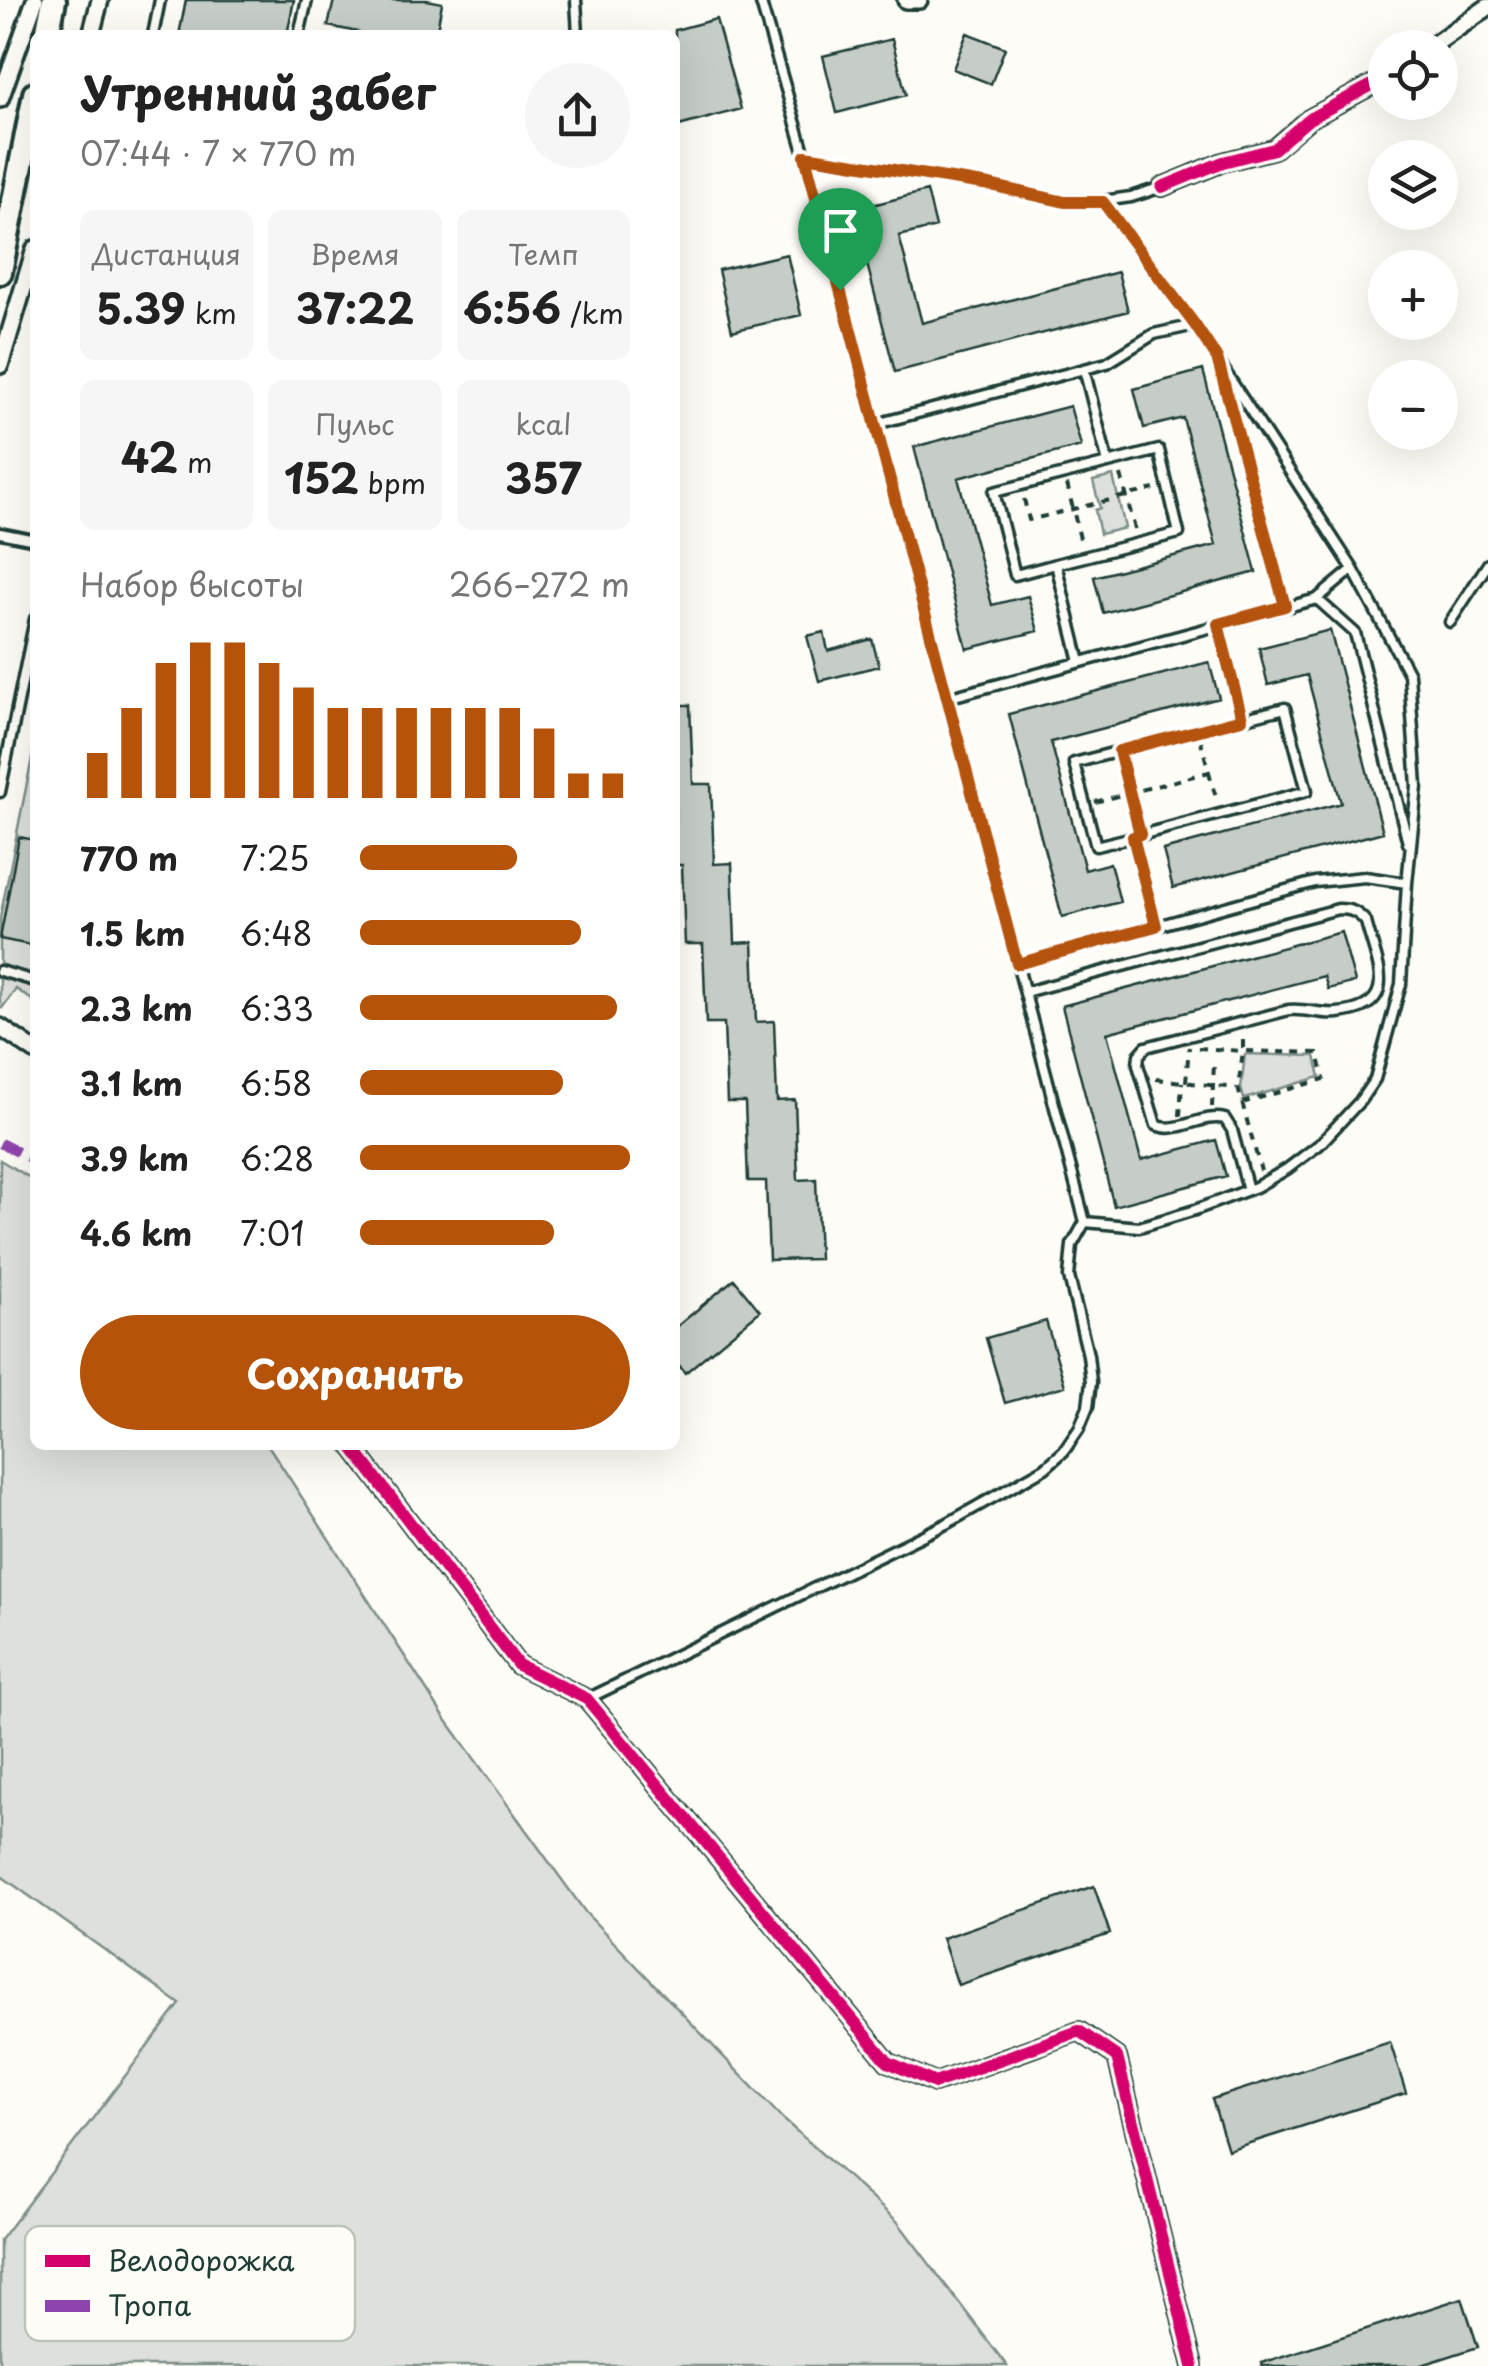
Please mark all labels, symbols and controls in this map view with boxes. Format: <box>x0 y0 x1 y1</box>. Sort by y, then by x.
map controls <box>1368 30 1458 450</box>
button: locate <box>1368 30 1458 120</box>
text: Утренний забег <box>80 57 436 125</box>
button: share <box>525 63 630 168</box>
text: 07:44 · 7 × 770 m <box>80 129 356 177</box>
button: layers <box>1368 140 1458 230</box>
pin <box>798 188 883 291</box>
icon: arrive <box>813 203 868 258</box>
text: Дистанция <box>92 232 241 275</box>
text: Время <box>310 232 400 275</box>
text: Темп <box>508 232 579 275</box>
button: + <box>1368 250 1458 340</box>
text: 5.39 <box>97 275 186 338</box>
text: 37:22 <box>296 275 414 338</box>
text: 6:56 <box>463 275 561 338</box>
text: km <box>186 291 237 334</box>
text: /km <box>561 291 624 334</box>
button: − <box>1368 360 1458 450</box>
text: Пульс <box>315 402 395 445</box>
text: kcal <box>515 402 571 445</box>
text: 42 <box>121 424 178 487</box>
text: m <box>178 440 212 483</box>
text: 152 <box>284 445 359 508</box>
text: 357 <box>505 445 582 508</box>
text: bpm <box>359 461 426 504</box>
text: Набор высоты <box>80 560 304 608</box>
text: 266–272 m <box>449 560 630 608</box>
text: 770 m <box>80 834 178 882</box>
text: 7:25 <box>240 834 309 882</box>
text: 1.5 km <box>80 909 185 957</box>
text: 6:48 <box>240 909 312 957</box>
text: 2.3 km <box>80 984 193 1032</box>
text: 6:33 <box>240 984 314 1032</box>
text: 3.1 km <box>80 1059 183 1107</box>
text: 6:58 <box>240 1059 312 1107</box>
text: 3.9 km <box>80 1134 189 1182</box>
text: 6:28 <box>240 1134 314 1182</box>
text: 4.6 km <box>80 1209 192 1257</box>
text: 7:01 <box>240 1209 305 1257</box>
button: Сохранить <box>80 1315 630 1430</box>
legend <box>25 2226 355 2341</box>
text: Велодорожка <box>108 2238 295 2281</box>
text: Тропа <box>108 2283 192 2326</box>

